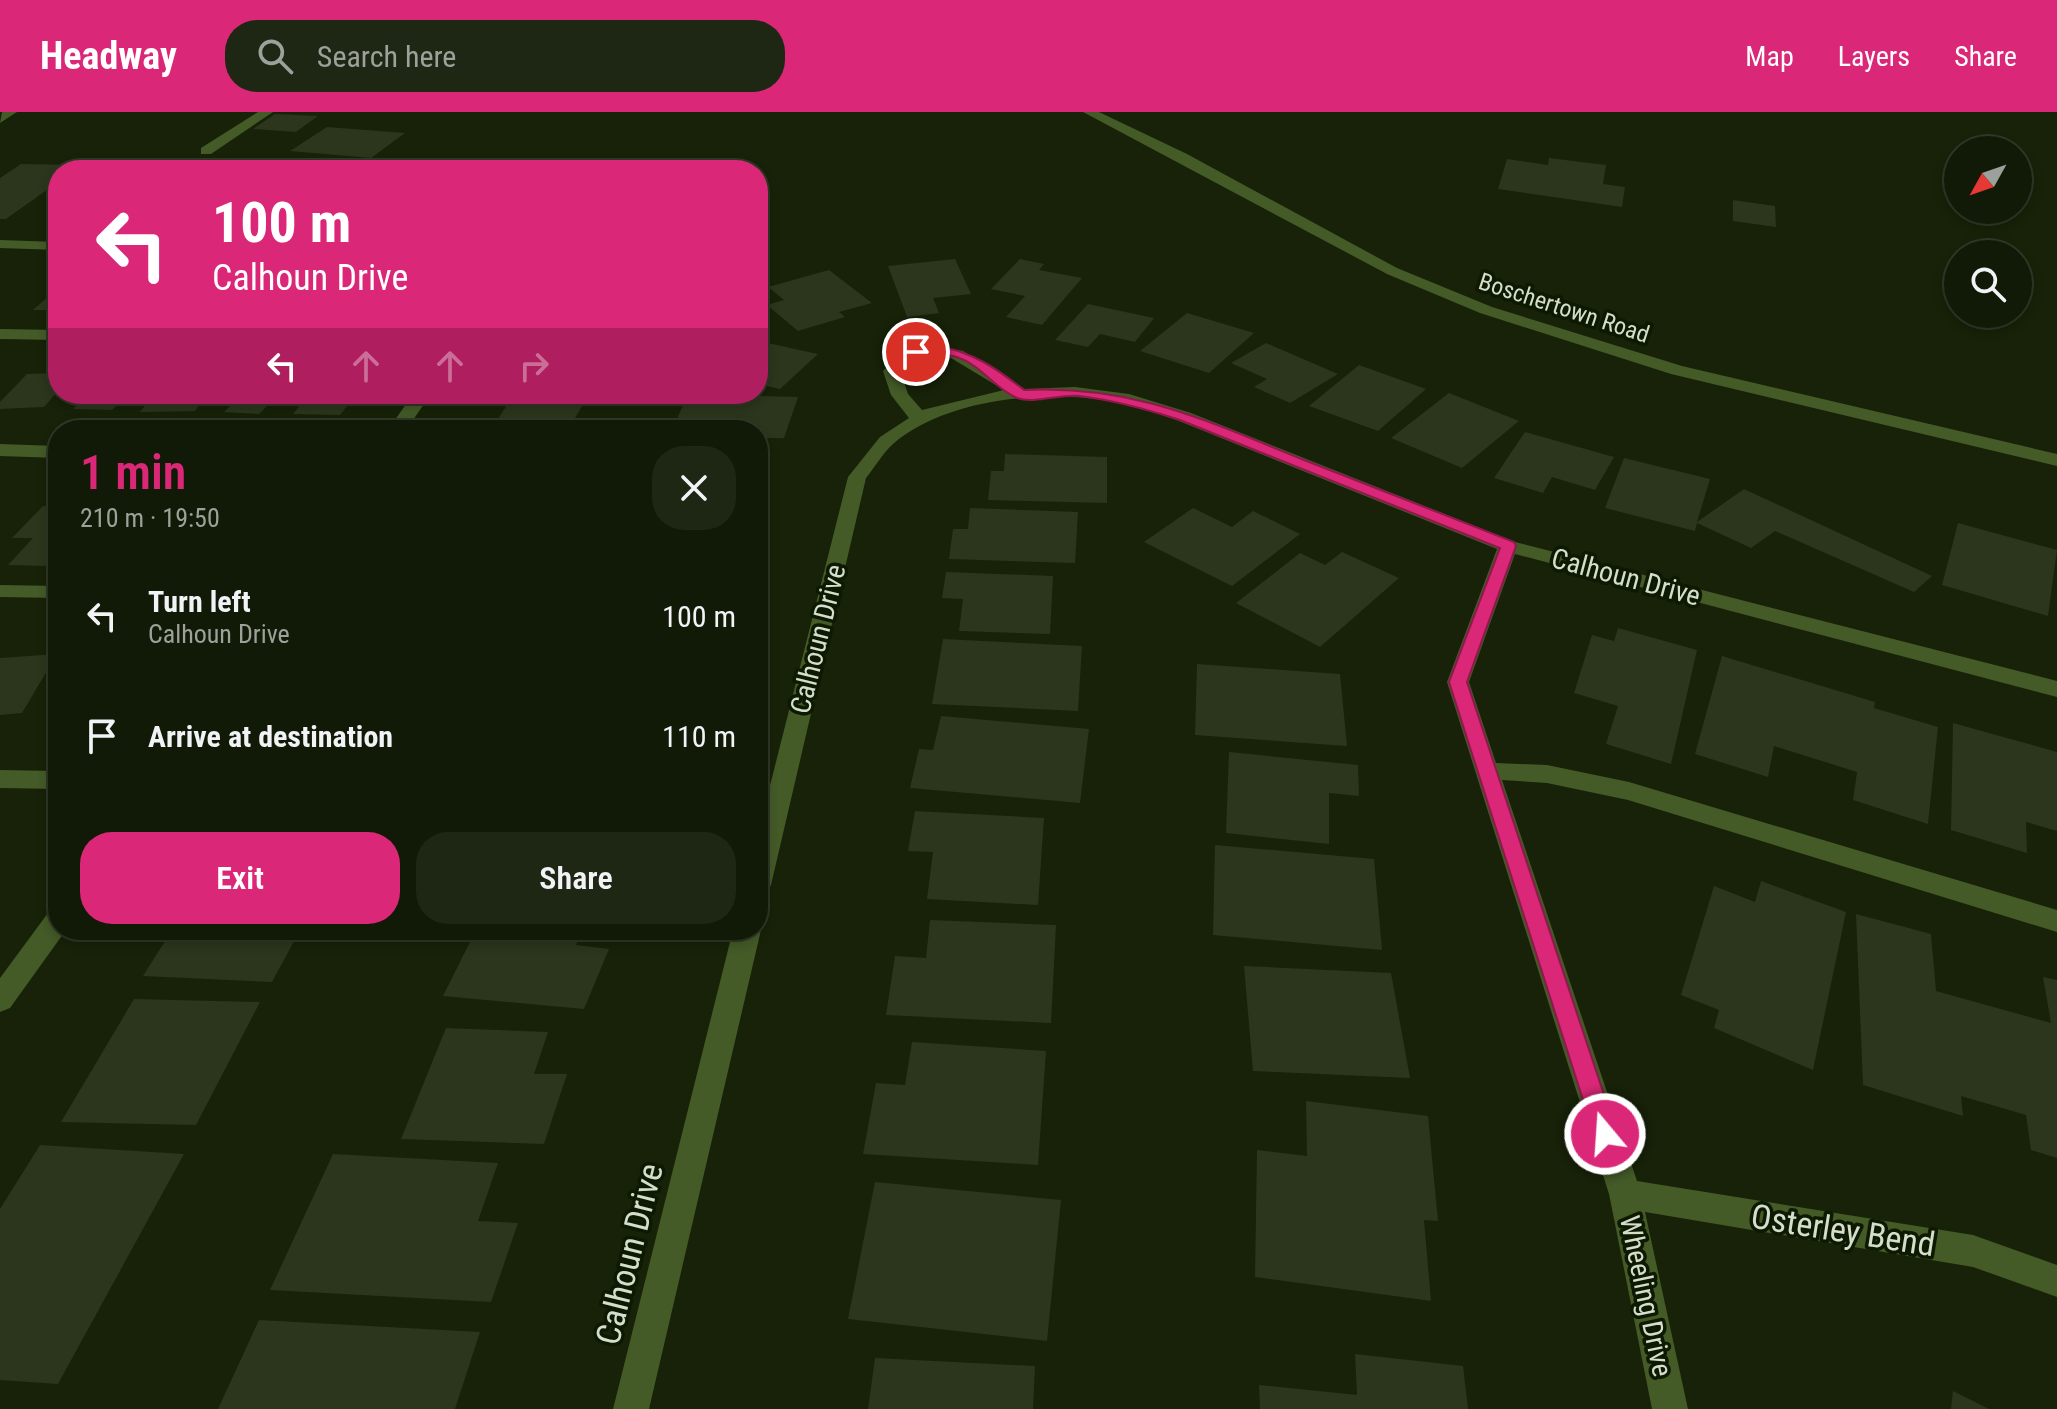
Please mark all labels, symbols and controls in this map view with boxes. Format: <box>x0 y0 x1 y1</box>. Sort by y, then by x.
search box <box>225 20 785 92</box>
text: Headway <box>40 34 177 78</box>
icon: search <box>253 34 297 78</box>
text: Search here <box>317 39 456 74</box>
text: Map <box>1745 40 1794 73</box>
text: Layers <box>1838 40 1910 73</box>
text: Share <box>1954 40 2017 73</box>
north arrow <box>1944 136 2032 224</box>
map controls <box>1944 136 2032 328</box>
text: 100 m <box>212 190 351 256</box>
icon: left <box>80 192 184 296</box>
button: search <box>1944 240 2032 328</box>
text: Calhoun Drive <box>212 257 408 299</box>
street label: Boschertown Road <box>1475 267 1653 349</box>
pin <box>882 318 950 386</box>
icon: arrive <box>894 330 938 374</box>
icon: left <box>260 344 304 388</box>
icon: ahead <box>344 344 388 388</box>
icon: ahead <box>428 344 472 388</box>
icon: right <box>512 344 556 388</box>
text: 1 min <box>80 444 186 501</box>
button: close <box>652 446 736 530</box>
text: 210 m · 19:50 <box>80 503 220 533</box>
street label: Calhoun Drive <box>1548 541 1704 613</box>
street label: Calhoun Drive <box>784 561 852 717</box>
text: Turn left <box>148 584 251 619</box>
icon: left <box>80 594 124 638</box>
text: 100 m <box>662 599 736 634</box>
text: Calhoun Drive <box>148 619 290 649</box>
icon: arrive <box>80 714 124 758</box>
text: Arrive at destination <box>148 719 393 754</box>
text: 110 m <box>662 719 736 754</box>
button: Exit <box>80 832 400 924</box>
button: Share <box>416 832 736 924</box>
position arrow <box>1563 1092 1647 1176</box>
street label: Calhoun Drive <box>587 1159 671 1349</box>
street label: Osterley Bend <box>1748 1196 1938 1264</box>
street label: Wheeling Drive <box>1613 1213 1679 1379</box>

